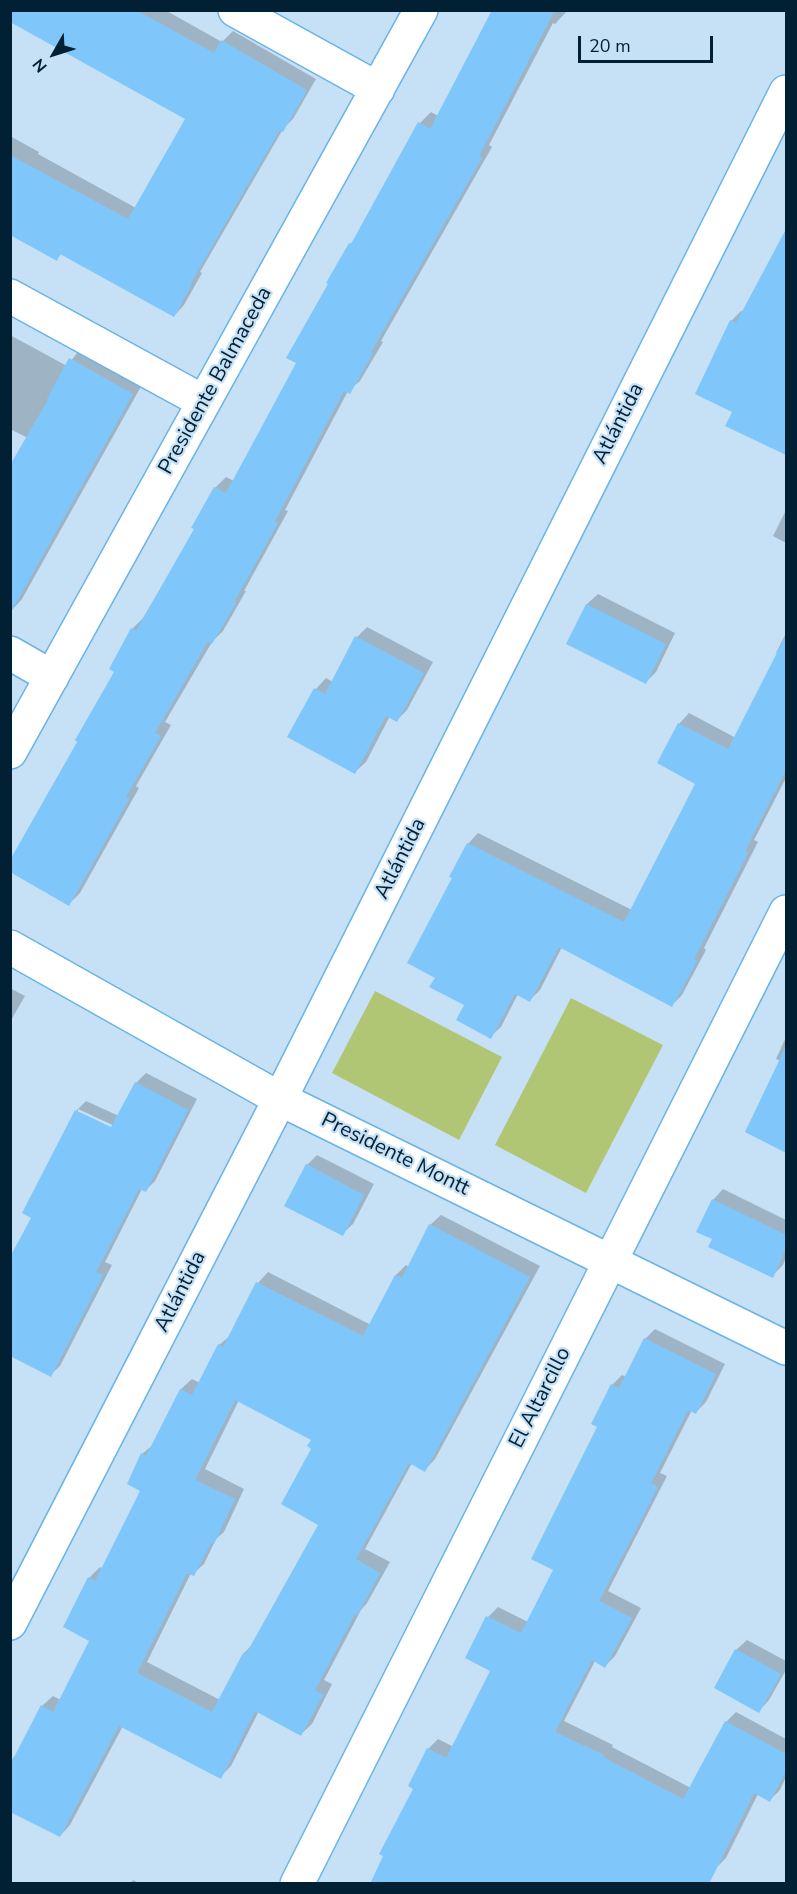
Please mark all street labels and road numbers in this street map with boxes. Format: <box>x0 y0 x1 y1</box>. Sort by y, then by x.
street label: Presidente Balmaceda <box>154 283 278 479</box>
street label: Atlántida <box>588 379 650 469</box>
street label: Atlántida <box>370 814 432 904</box>
street label: Presidente Montt <box>317 1108 473 1202</box>
street label: Atlántida <box>150 1247 212 1337</box>
street label: El Altarcillo <box>505 1343 577 1453</box>

